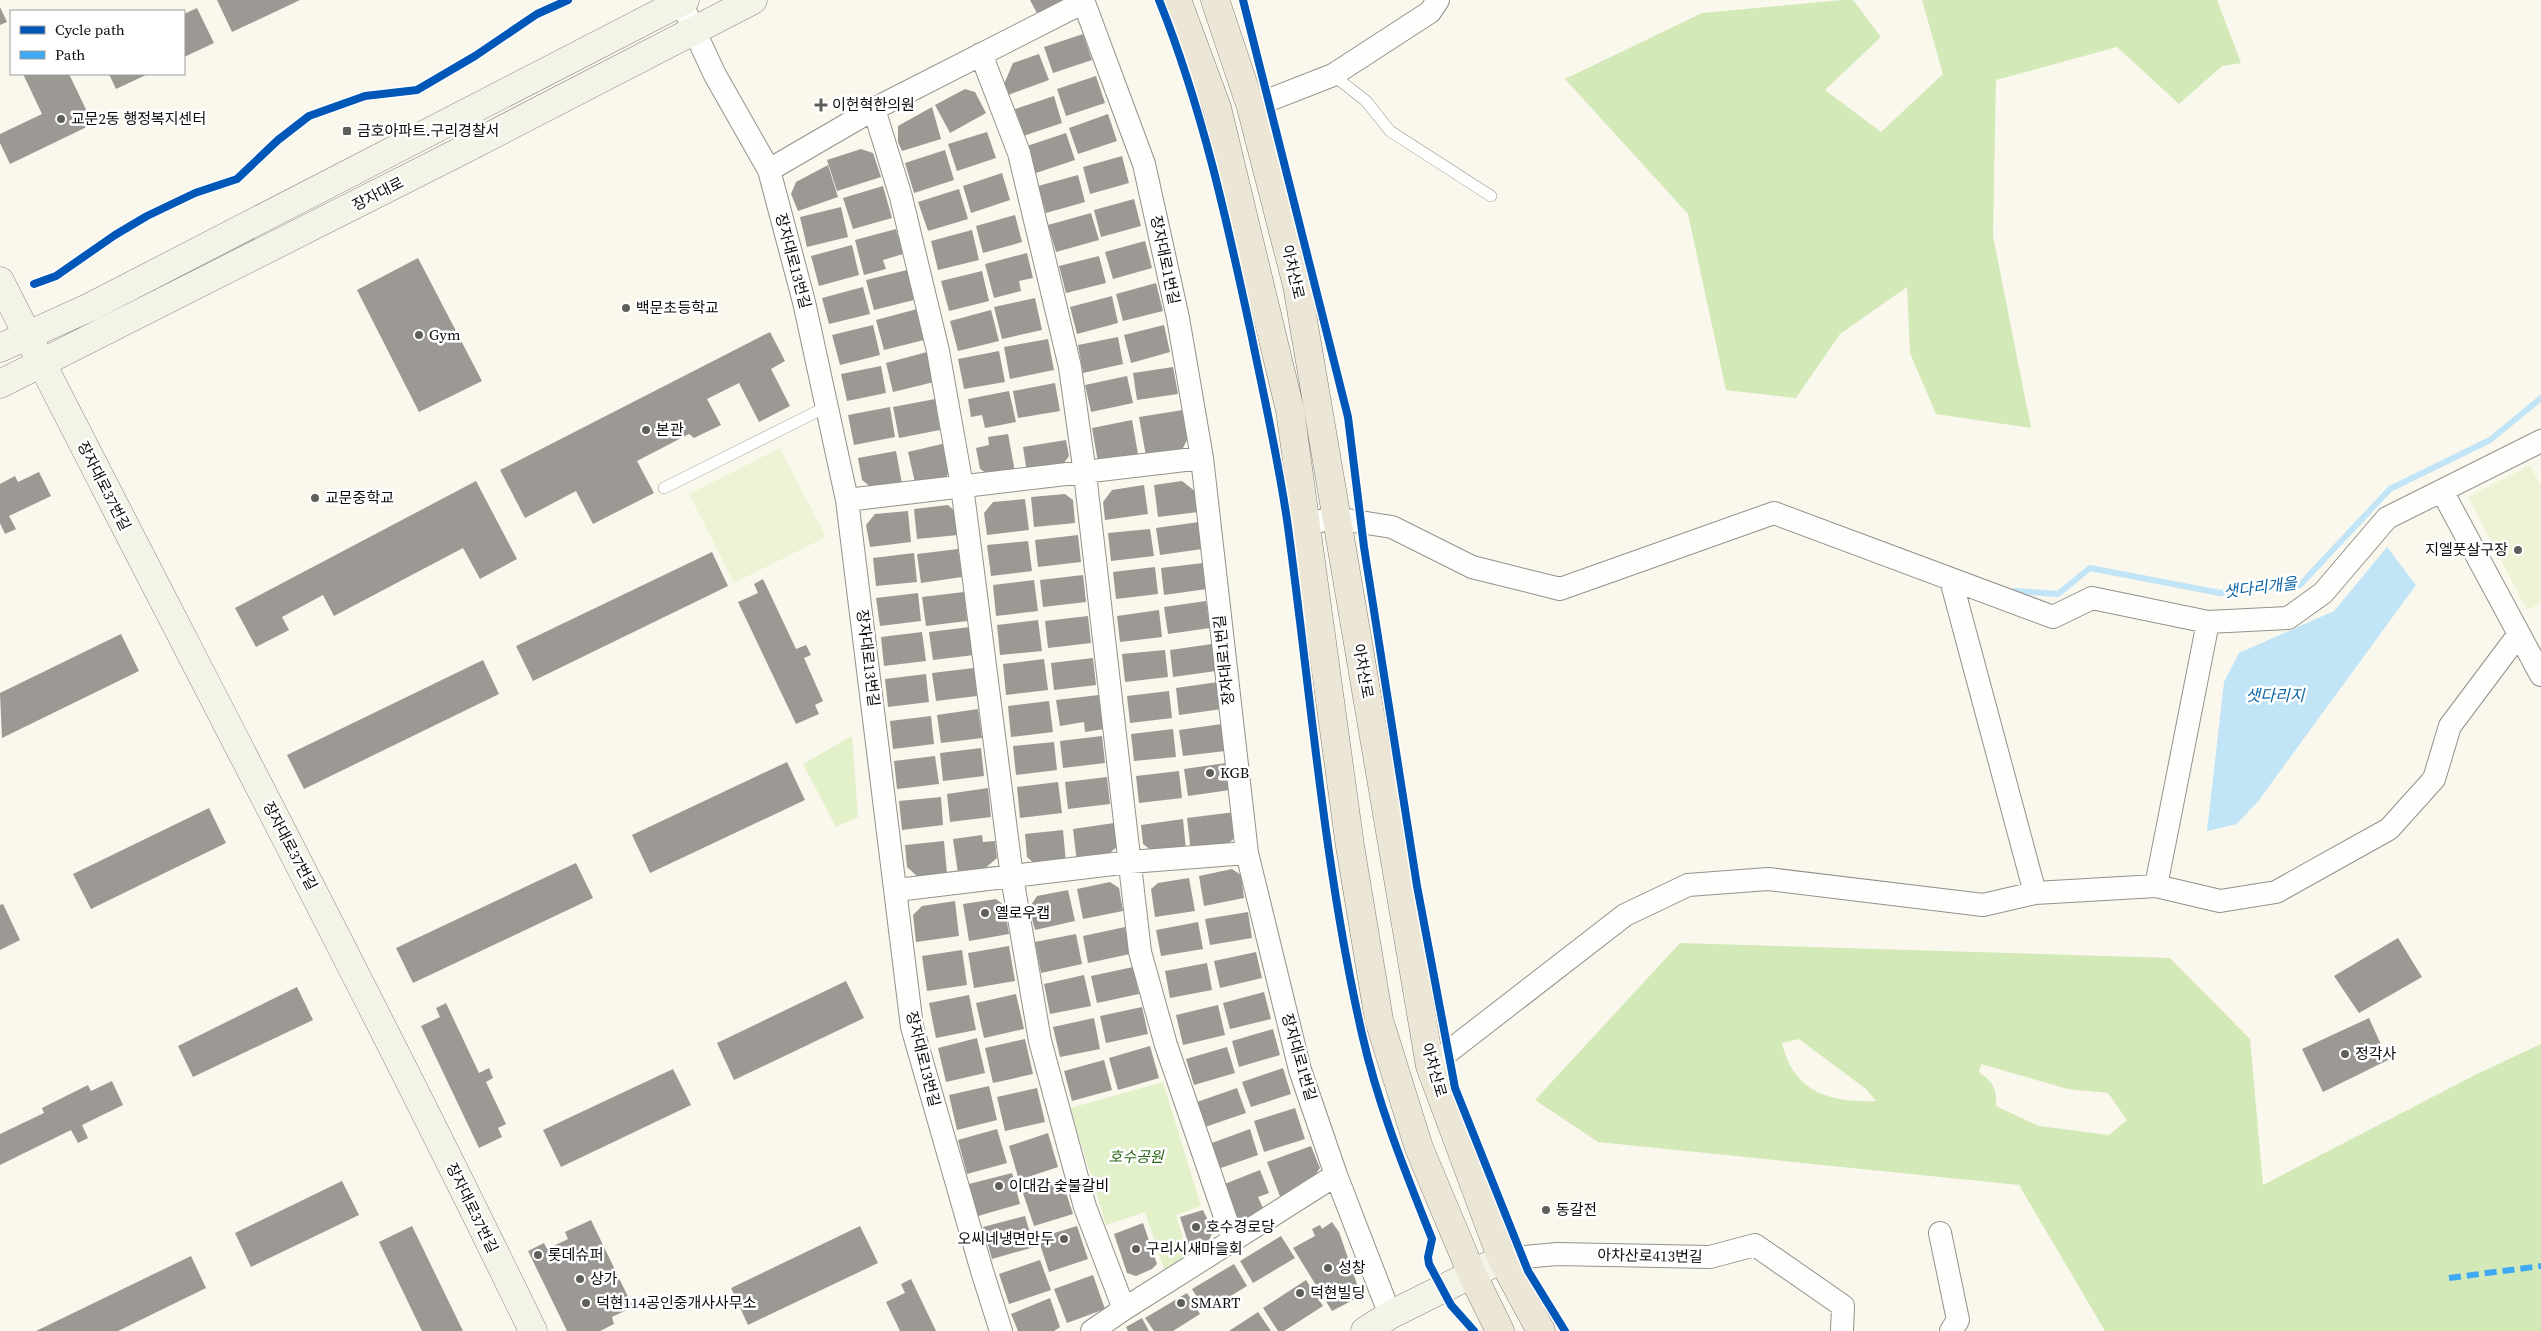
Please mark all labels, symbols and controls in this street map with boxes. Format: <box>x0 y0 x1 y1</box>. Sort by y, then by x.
legend <box>10 10 185 75</box>
text: Cycle path <box>55 19 125 40</box>
text: Path <box>55 44 85 65</box>
place label: 이헌혁한의원 <box>832 94 915 115</box>
marker: 이헌혁한의원 <box>814 98 828 112</box>
place label: 교문2동 행정복지센터 <box>71 108 206 129</box>
marker: 교문2동 행정복지센터 <box>55 113 67 125</box>
place label: 금호아파트.구리경찰서 <box>357 120 500 141</box>
marker: 금호아파트.구리경찰서 <box>341 125 353 137</box>
street label: 장자대로 <box>348 172 407 215</box>
street label: 장자대로13번길 <box>771 211 816 311</box>
street label: 장자대로1번길 <box>1146 214 1185 306</box>
street label: 아차산로 <box>1277 243 1310 301</box>
place label: 백문초등학교 <box>636 297 719 318</box>
marker: 백문초등학교 <box>620 302 632 314</box>
place label: Gym <box>429 324 461 345</box>
marker: Gym <box>413 329 425 341</box>
place label: 본관 <box>656 419 684 440</box>
marker: 본관 <box>640 424 652 436</box>
street label: 장자대로37번길 <box>73 437 136 534</box>
place label: 교문중학교 <box>325 487 394 508</box>
marker: 교문중학교 <box>309 492 321 504</box>
place label: 지엘풋살구장 <box>2425 539 2508 560</box>
marker: 지엘풋살구장 <box>2512 544 2524 556</box>
water label: 샛다리개울 <box>2222 571 2299 602</box>
street label: 장자대로13번길 <box>852 608 885 708</box>
street label: 장자대로1번길 <box>1208 614 1239 706</box>
street label: 아차산로 <box>1348 642 1379 700</box>
water label: 샛다리지 <box>2246 684 2306 706</box>
place label: KGB <box>1220 762 1249 783</box>
marker: KGB <box>1204 767 1216 779</box>
street label: 장자대로37번길 <box>258 798 323 894</box>
place label: 옐로우캡 <box>995 902 1050 923</box>
marker: 옐로우캡 <box>979 907 991 919</box>
street label: 장자대로13번길 <box>901 1009 946 1109</box>
street label: 장자대로1번길 <box>1277 1011 1322 1103</box>
street label: 아차산로 <box>1417 1040 1452 1099</box>
place label: 정각사 <box>2355 1043 2397 1064</box>
marker: 정각사 <box>2339 1048 2351 1060</box>
park label: 호수공원 <box>1108 1146 1165 1167</box>
street label: 장자대로37번길 <box>442 1159 503 1256</box>
place label: 이대감 숯불갈비 <box>1009 1175 1109 1196</box>
marker: 이대감 숯불갈비 <box>993 1180 1005 1192</box>
place label: 동갈전 <box>1556 1199 1597 1220</box>
marker: 동갈전 <box>1540 1204 1552 1216</box>
place label: 호수경로당 <box>1206 1216 1275 1237</box>
marker: 호수경로당 <box>1190 1221 1202 1233</box>
place label: 오씨네냉면만두 <box>957 1228 1054 1249</box>
marker: 오씨네냉면만두 <box>1058 1233 1070 1245</box>
place label: 구리시새마을회 <box>1146 1238 1243 1259</box>
marker: 구리시새마을회 <box>1130 1243 1142 1255</box>
place label: 롯데슈퍼 <box>548 1244 603 1265</box>
street label: 아차산로413번길 <box>1597 1244 1703 1267</box>
marker: 롯데슈퍼 <box>532 1249 544 1261</box>
place label: 성창 <box>1338 1257 1366 1278</box>
marker: 성창 <box>1322 1262 1334 1274</box>
place label: 상가 <box>590 1268 618 1289</box>
marker: 상가 <box>574 1273 586 1285</box>
place label: 덕현빌딩 <box>1310 1282 1365 1303</box>
marker: 덕현빌딩 <box>1294 1287 1306 1299</box>
place label: 덕현114공인중개사사무소 <box>596 1292 757 1313</box>
place label: SMART <box>1191 1292 1240 1313</box>
marker: 덕현114공인중개사사무소 <box>580 1297 592 1309</box>
marker: SMART <box>1175 1297 1187 1309</box>

